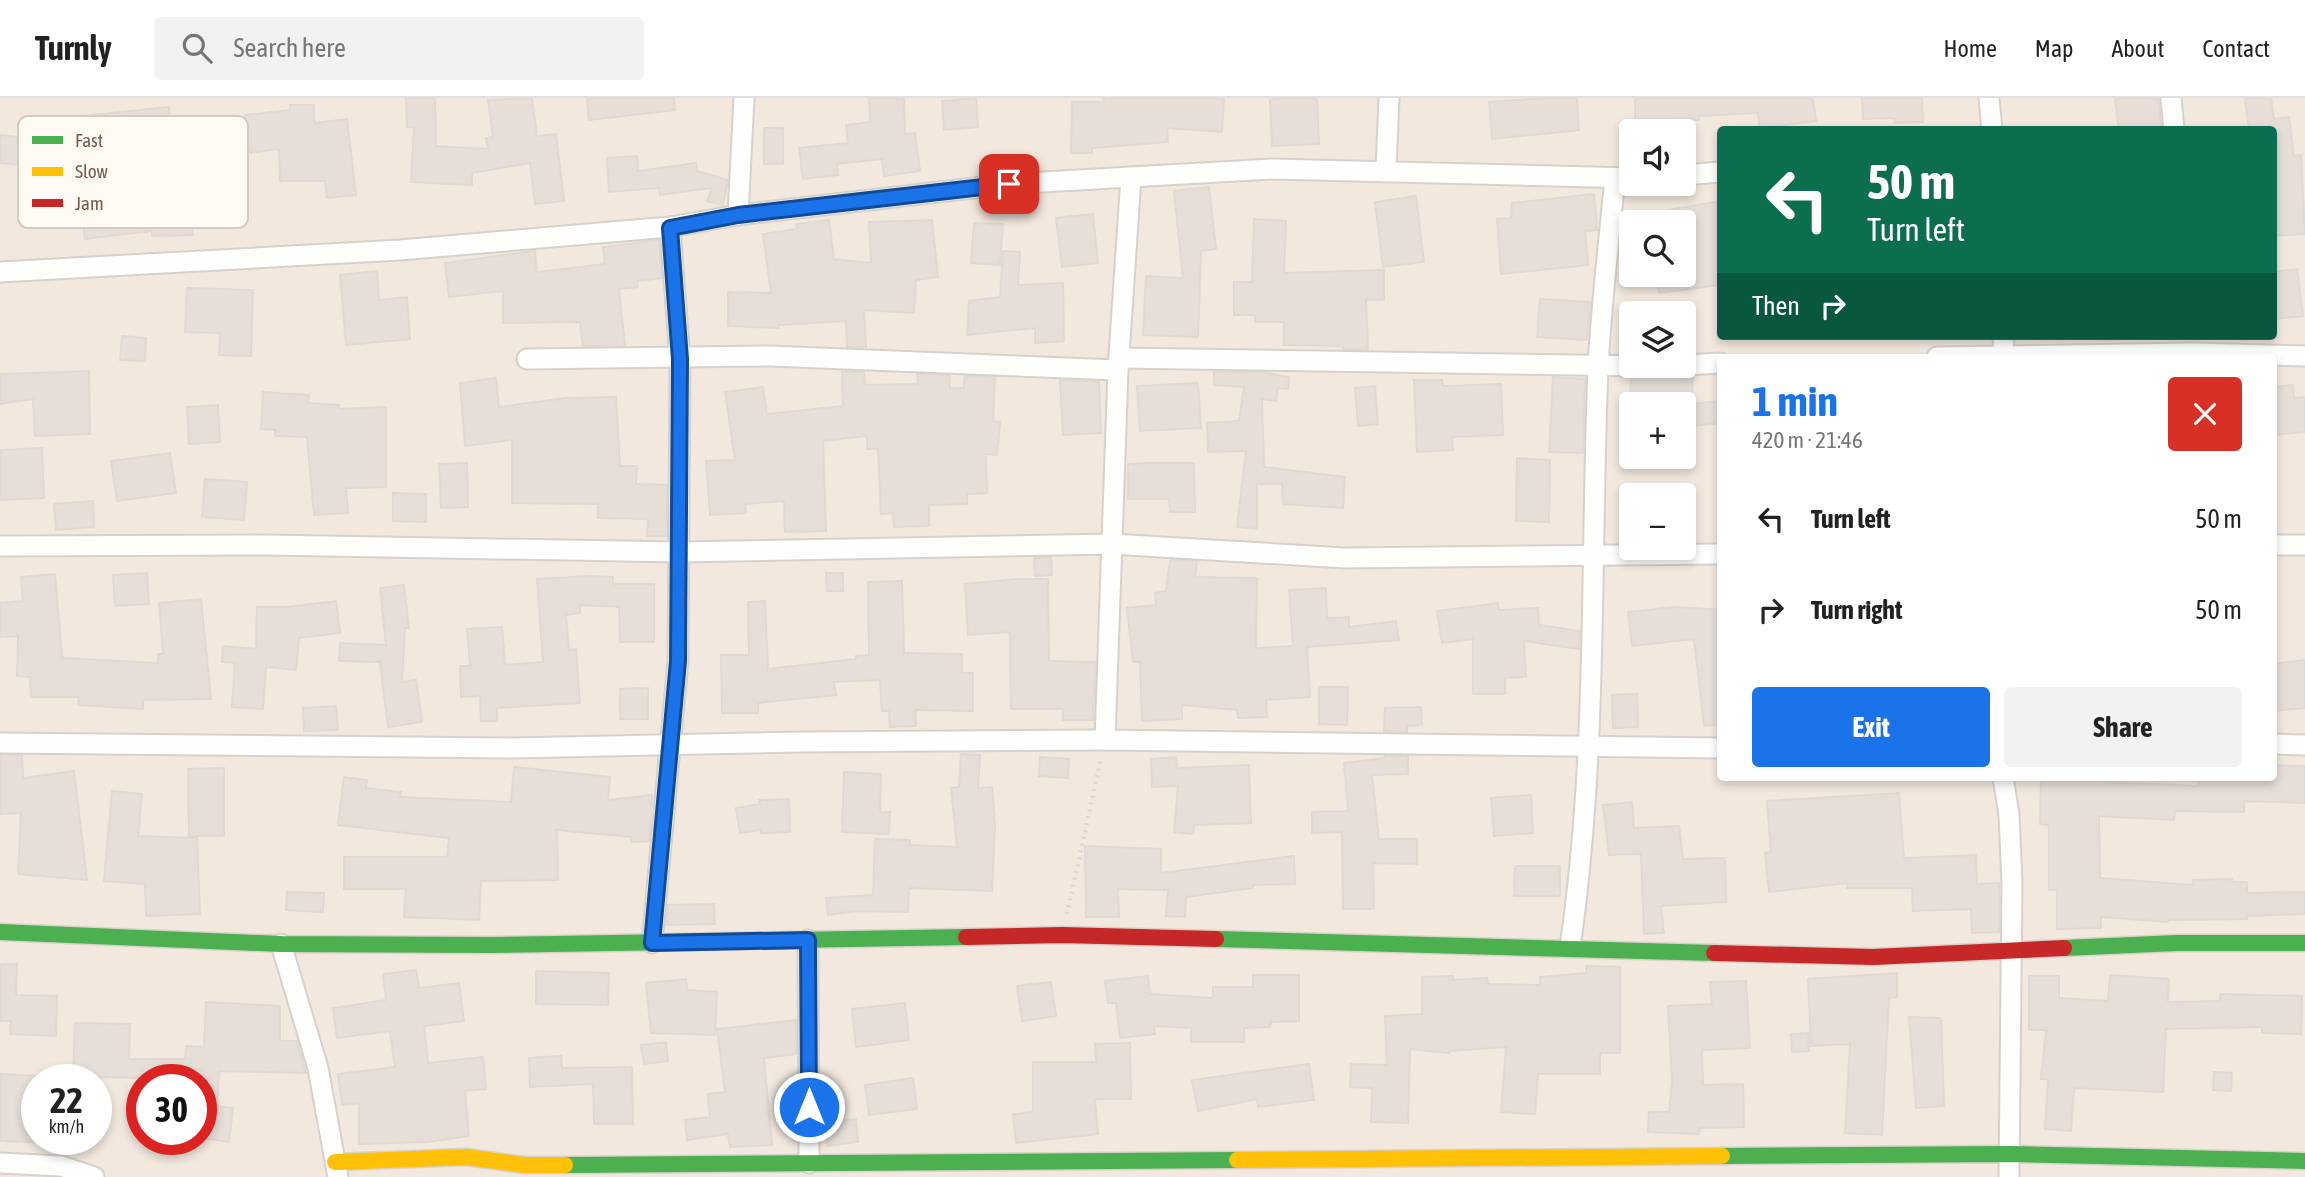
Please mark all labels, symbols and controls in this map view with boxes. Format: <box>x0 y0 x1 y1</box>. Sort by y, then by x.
search box <box>154 17 644 80</box>
text: Turnly <box>35 29 112 67</box>
icon: search <box>178 29 216 67</box>
text: Search here <box>234 33 346 63</box>
text: Home <box>1943 35 1997 62</box>
text: Map <box>2035 35 2073 62</box>
text: About <box>2111 35 2164 62</box>
text: Contact <box>2202 35 2270 62</box>
legend <box>18 116 248 228</box>
map controls <box>1619 119 1696 560</box>
button: sound <box>1619 119 1696 196</box>
text: Fast <box>75 129 103 151</box>
text: 50 m <box>1867 153 1955 209</box>
pin <box>979 154 1039 214</box>
icon: left <box>1752 154 1843 245</box>
text: Slow <box>75 160 109 182</box>
icon: arrive <box>990 165 1028 203</box>
text: Jam <box>75 192 104 214</box>
button: search <box>1619 210 1696 287</box>
text: Turn left <box>1867 211 1965 248</box>
icon: right <box>1814 287 1852 325</box>
text: Then <box>1752 291 1800 321</box>
button: layers <box>1619 301 1696 378</box>
text: 1 min <box>1752 377 1838 425</box>
button: close <box>2168 377 2242 451</box>
button: + <box>1619 392 1696 469</box>
text: 420 m · 21:46 <box>1752 427 1863 453</box>
button: − <box>1619 483 1696 560</box>
icon: left <box>1752 500 1790 538</box>
text: Turn left <box>1811 504 1891 534</box>
text: 50 m <box>2195 504 2242 534</box>
icon: right <box>1752 591 1790 629</box>
text: Turn right <box>1811 595 1902 625</box>
text: 50 m <box>2195 595 2242 625</box>
button: Exit <box>1752 687 1990 767</box>
button: Share <box>2004 687 2242 767</box>
speed limit sign: 30 <box>126 1064 217 1155</box>
position arrow <box>772 1070 846 1144</box>
text: 22 <box>50 1080 83 1120</box>
text: km/h <box>49 1116 84 1137</box>

